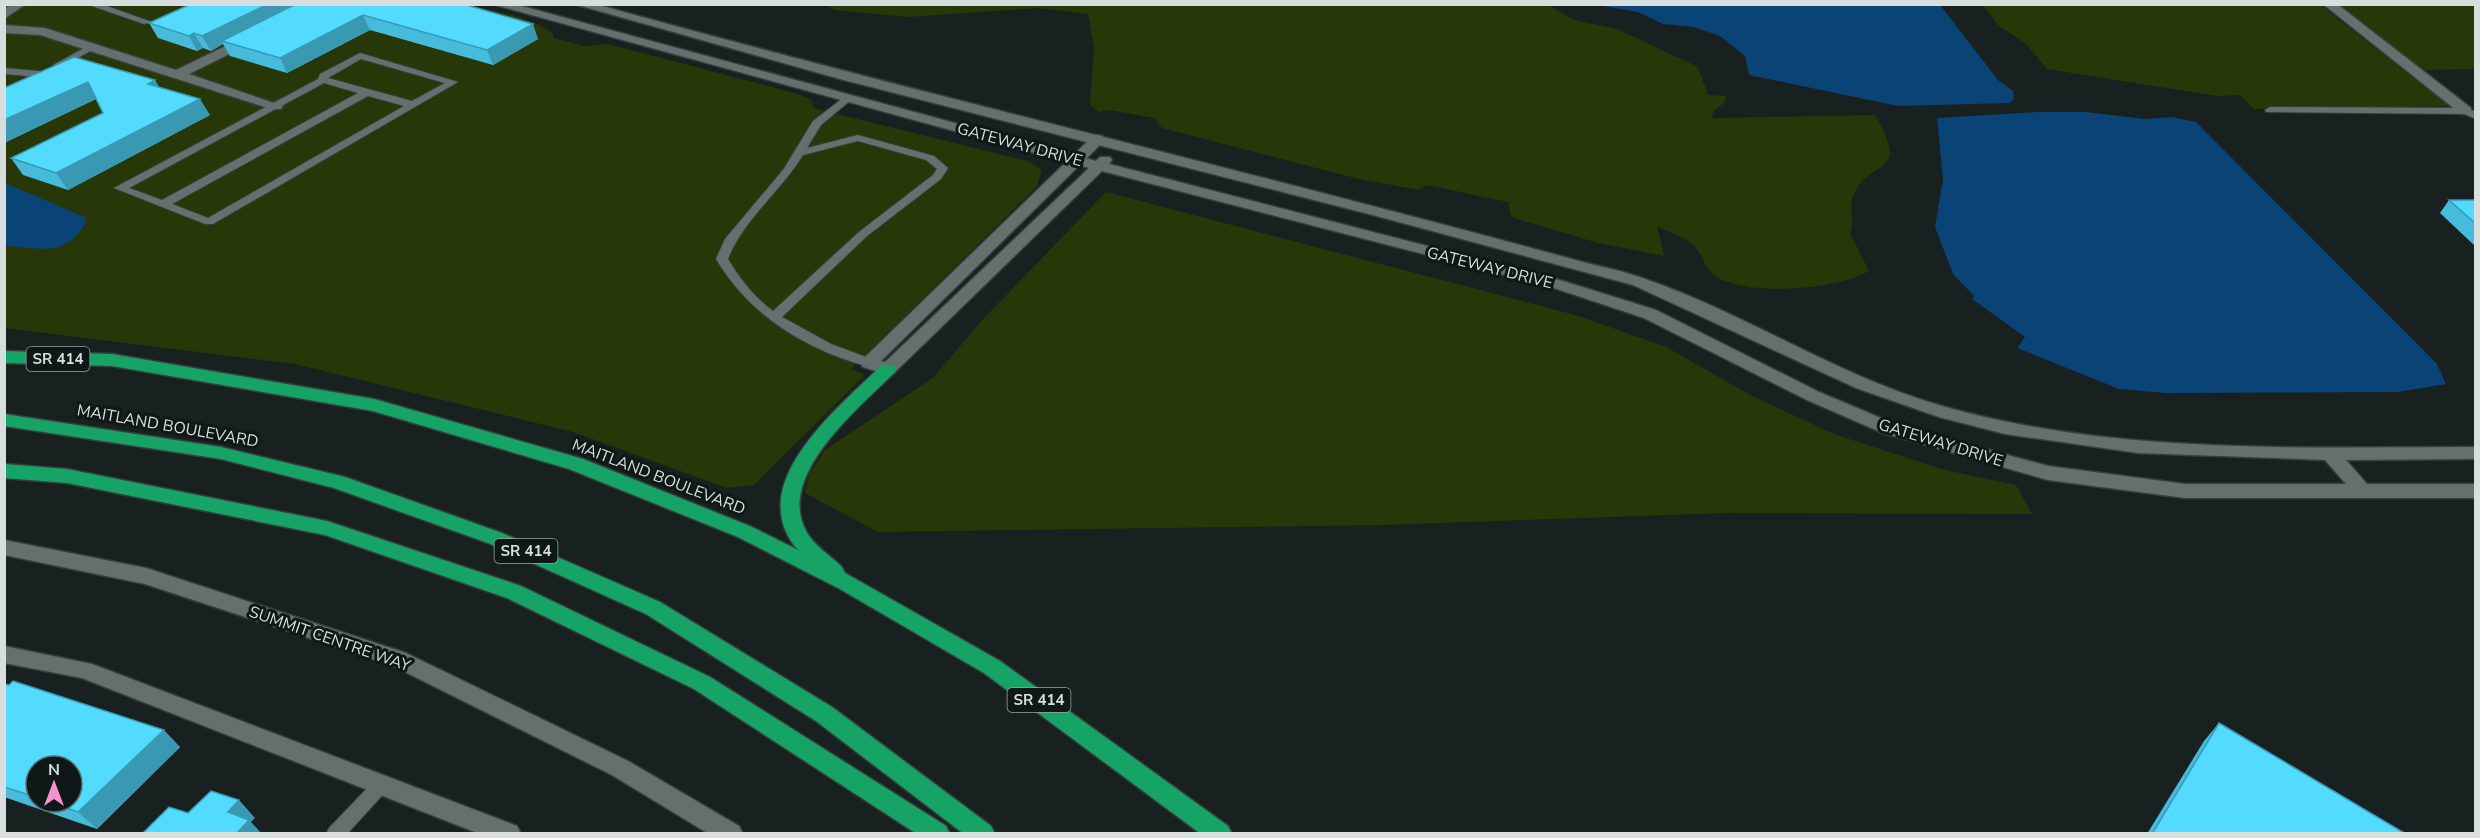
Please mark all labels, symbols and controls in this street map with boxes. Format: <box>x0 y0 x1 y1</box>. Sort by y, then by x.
street label: GATEWAY DRIVE <box>955 118 1085 172</box>
street label: GATEWAY DRIVE <box>1425 242 1555 294</box>
road number: SR 414 <box>26 347 90 371</box>
street label: MAITLAND BOULEVARD <box>75 399 260 453</box>
street label: GATEWAY DRIVE <box>1876 414 2006 472</box>
street label: MAITLAND BOULEVARD <box>569 434 748 520</box>
road number: SR 414 <box>494 539 558 563</box>
street label: SUMMIT CENTRE WAY <box>246 601 414 677</box>
road number: SR 414 <box>1008 688 1070 712</box>
north arrow <box>24 754 84 814</box>
text: N <box>48 759 60 781</box>

